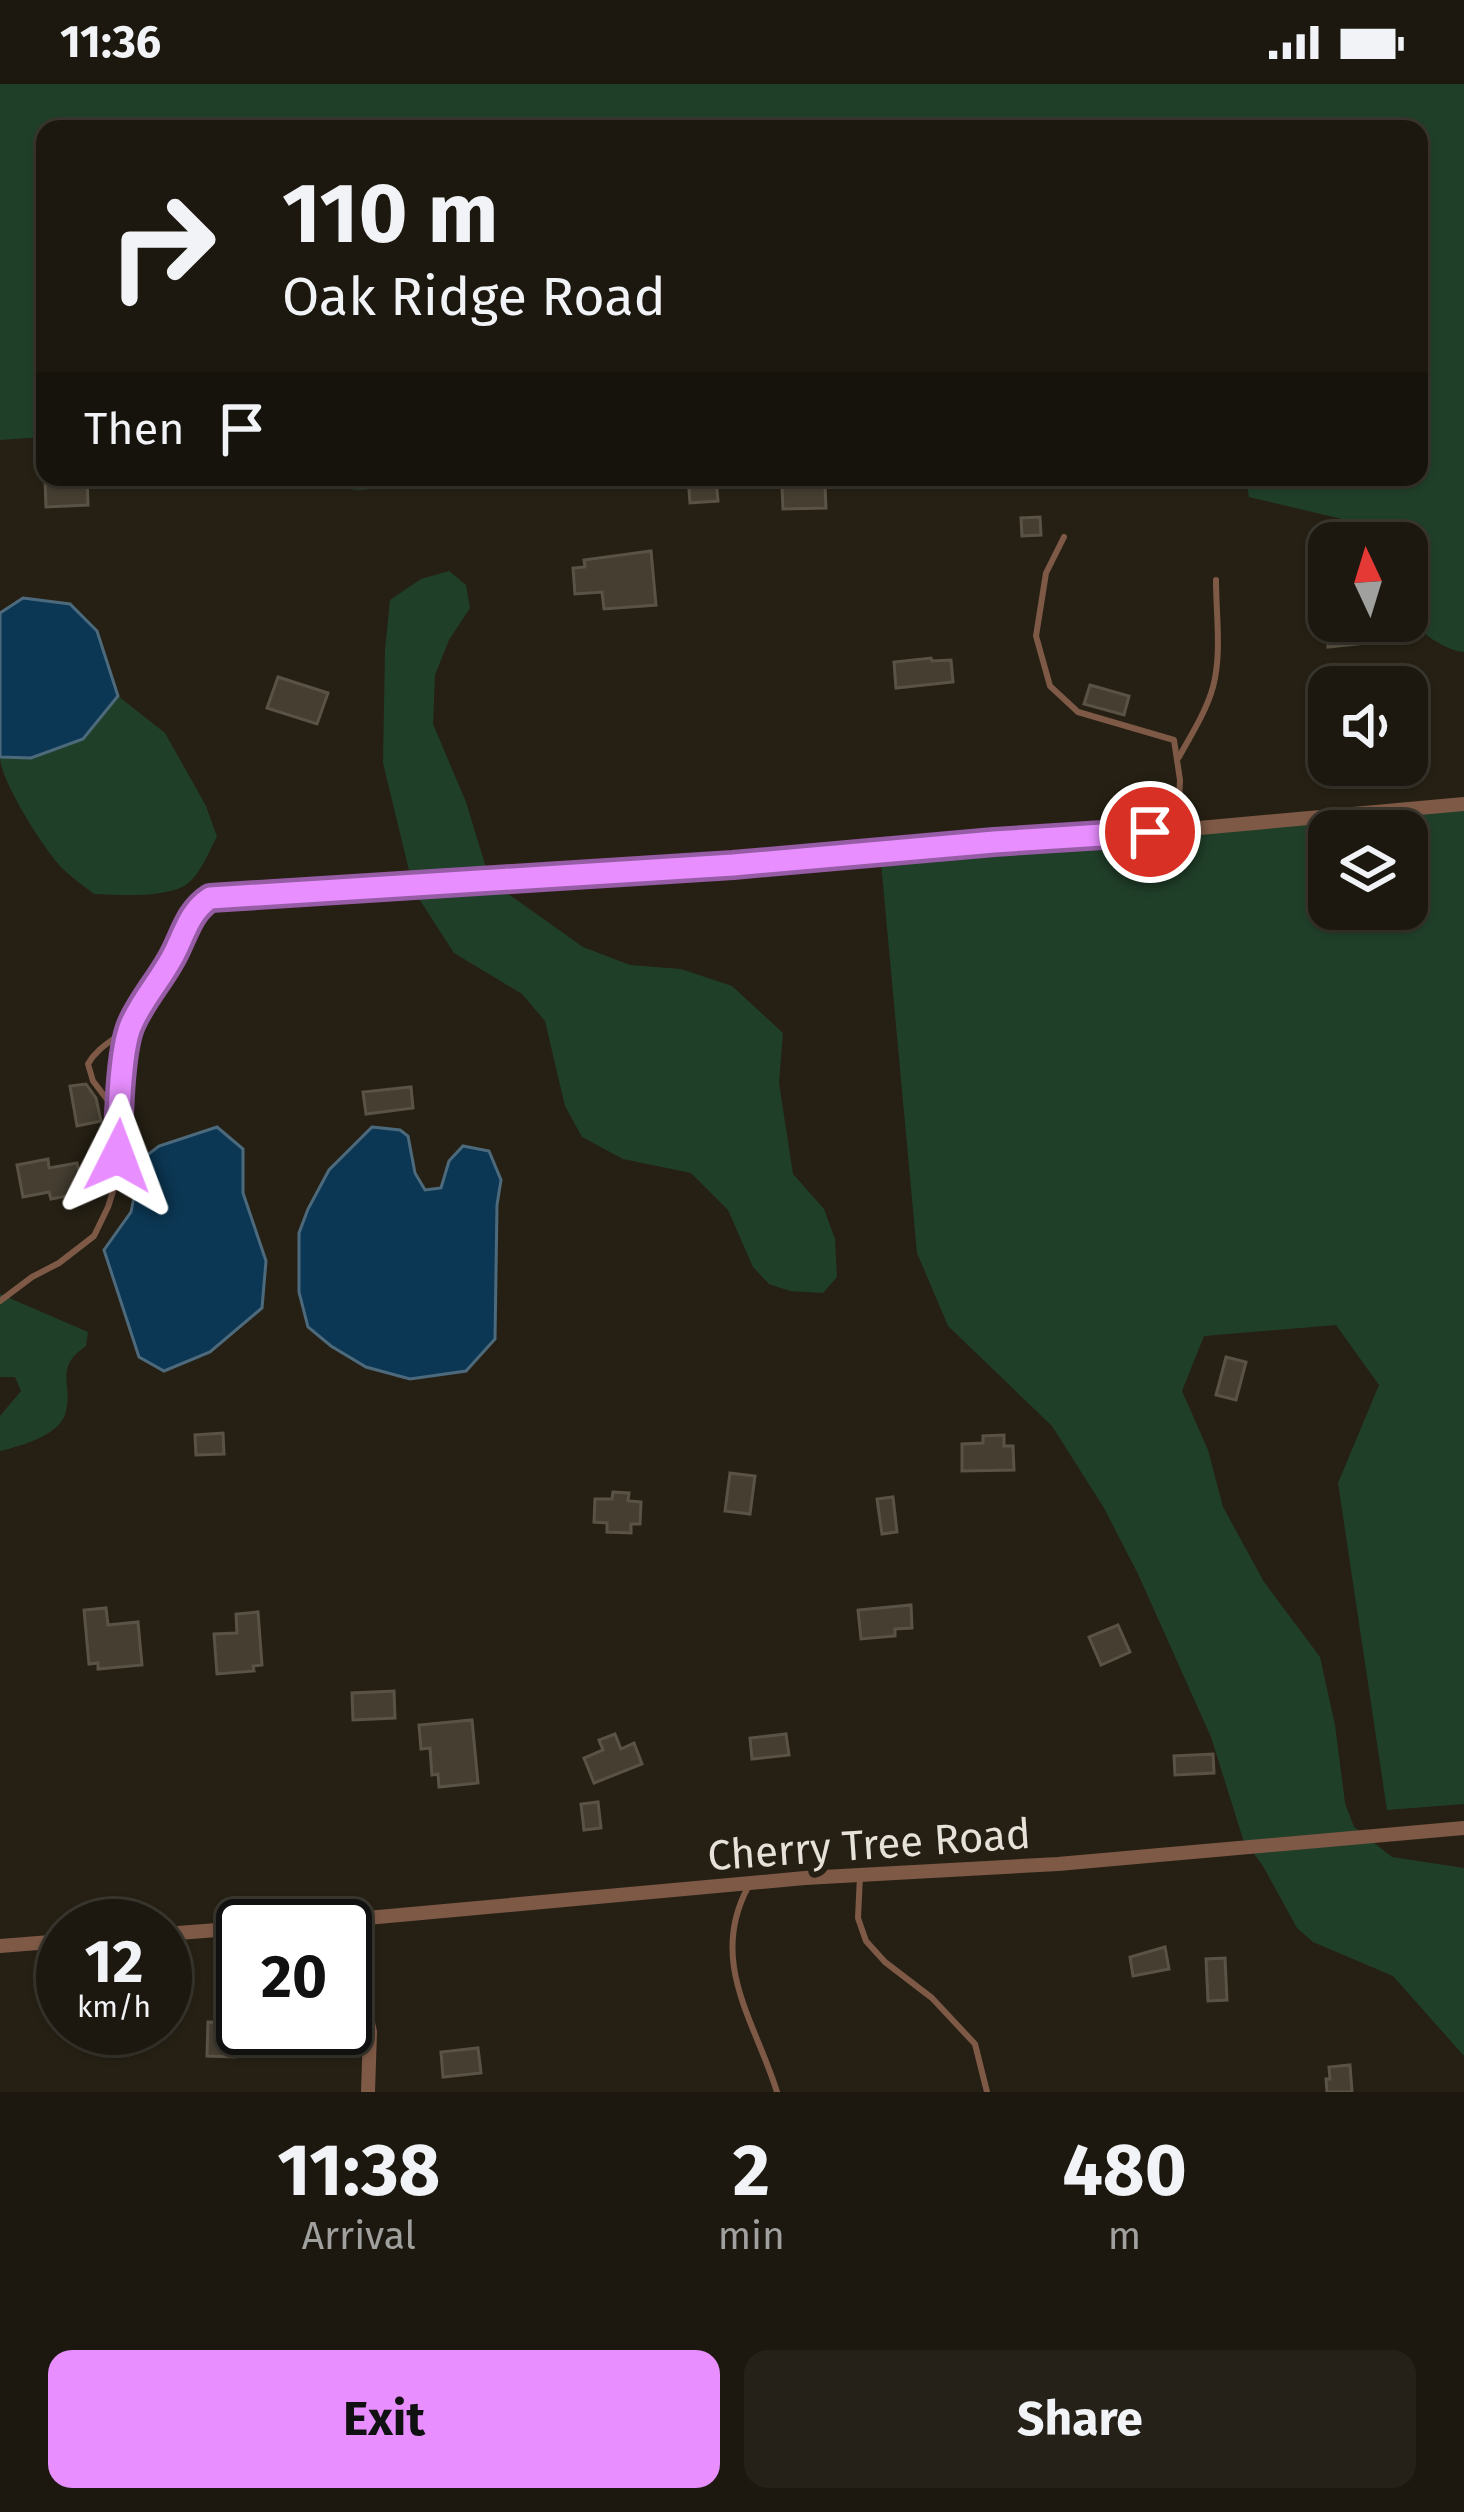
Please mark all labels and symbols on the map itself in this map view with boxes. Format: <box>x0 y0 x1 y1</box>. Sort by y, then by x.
north arrow <box>1308 522 1428 642</box>
pin <box>1099 781 1201 883</box>
position arrow <box>55 1093 181 1219</box>
street label: Cherry Tree Road <box>706 1809 1032 1881</box>
speed limit sign: 20 <box>216 1899 372 2055</box>

